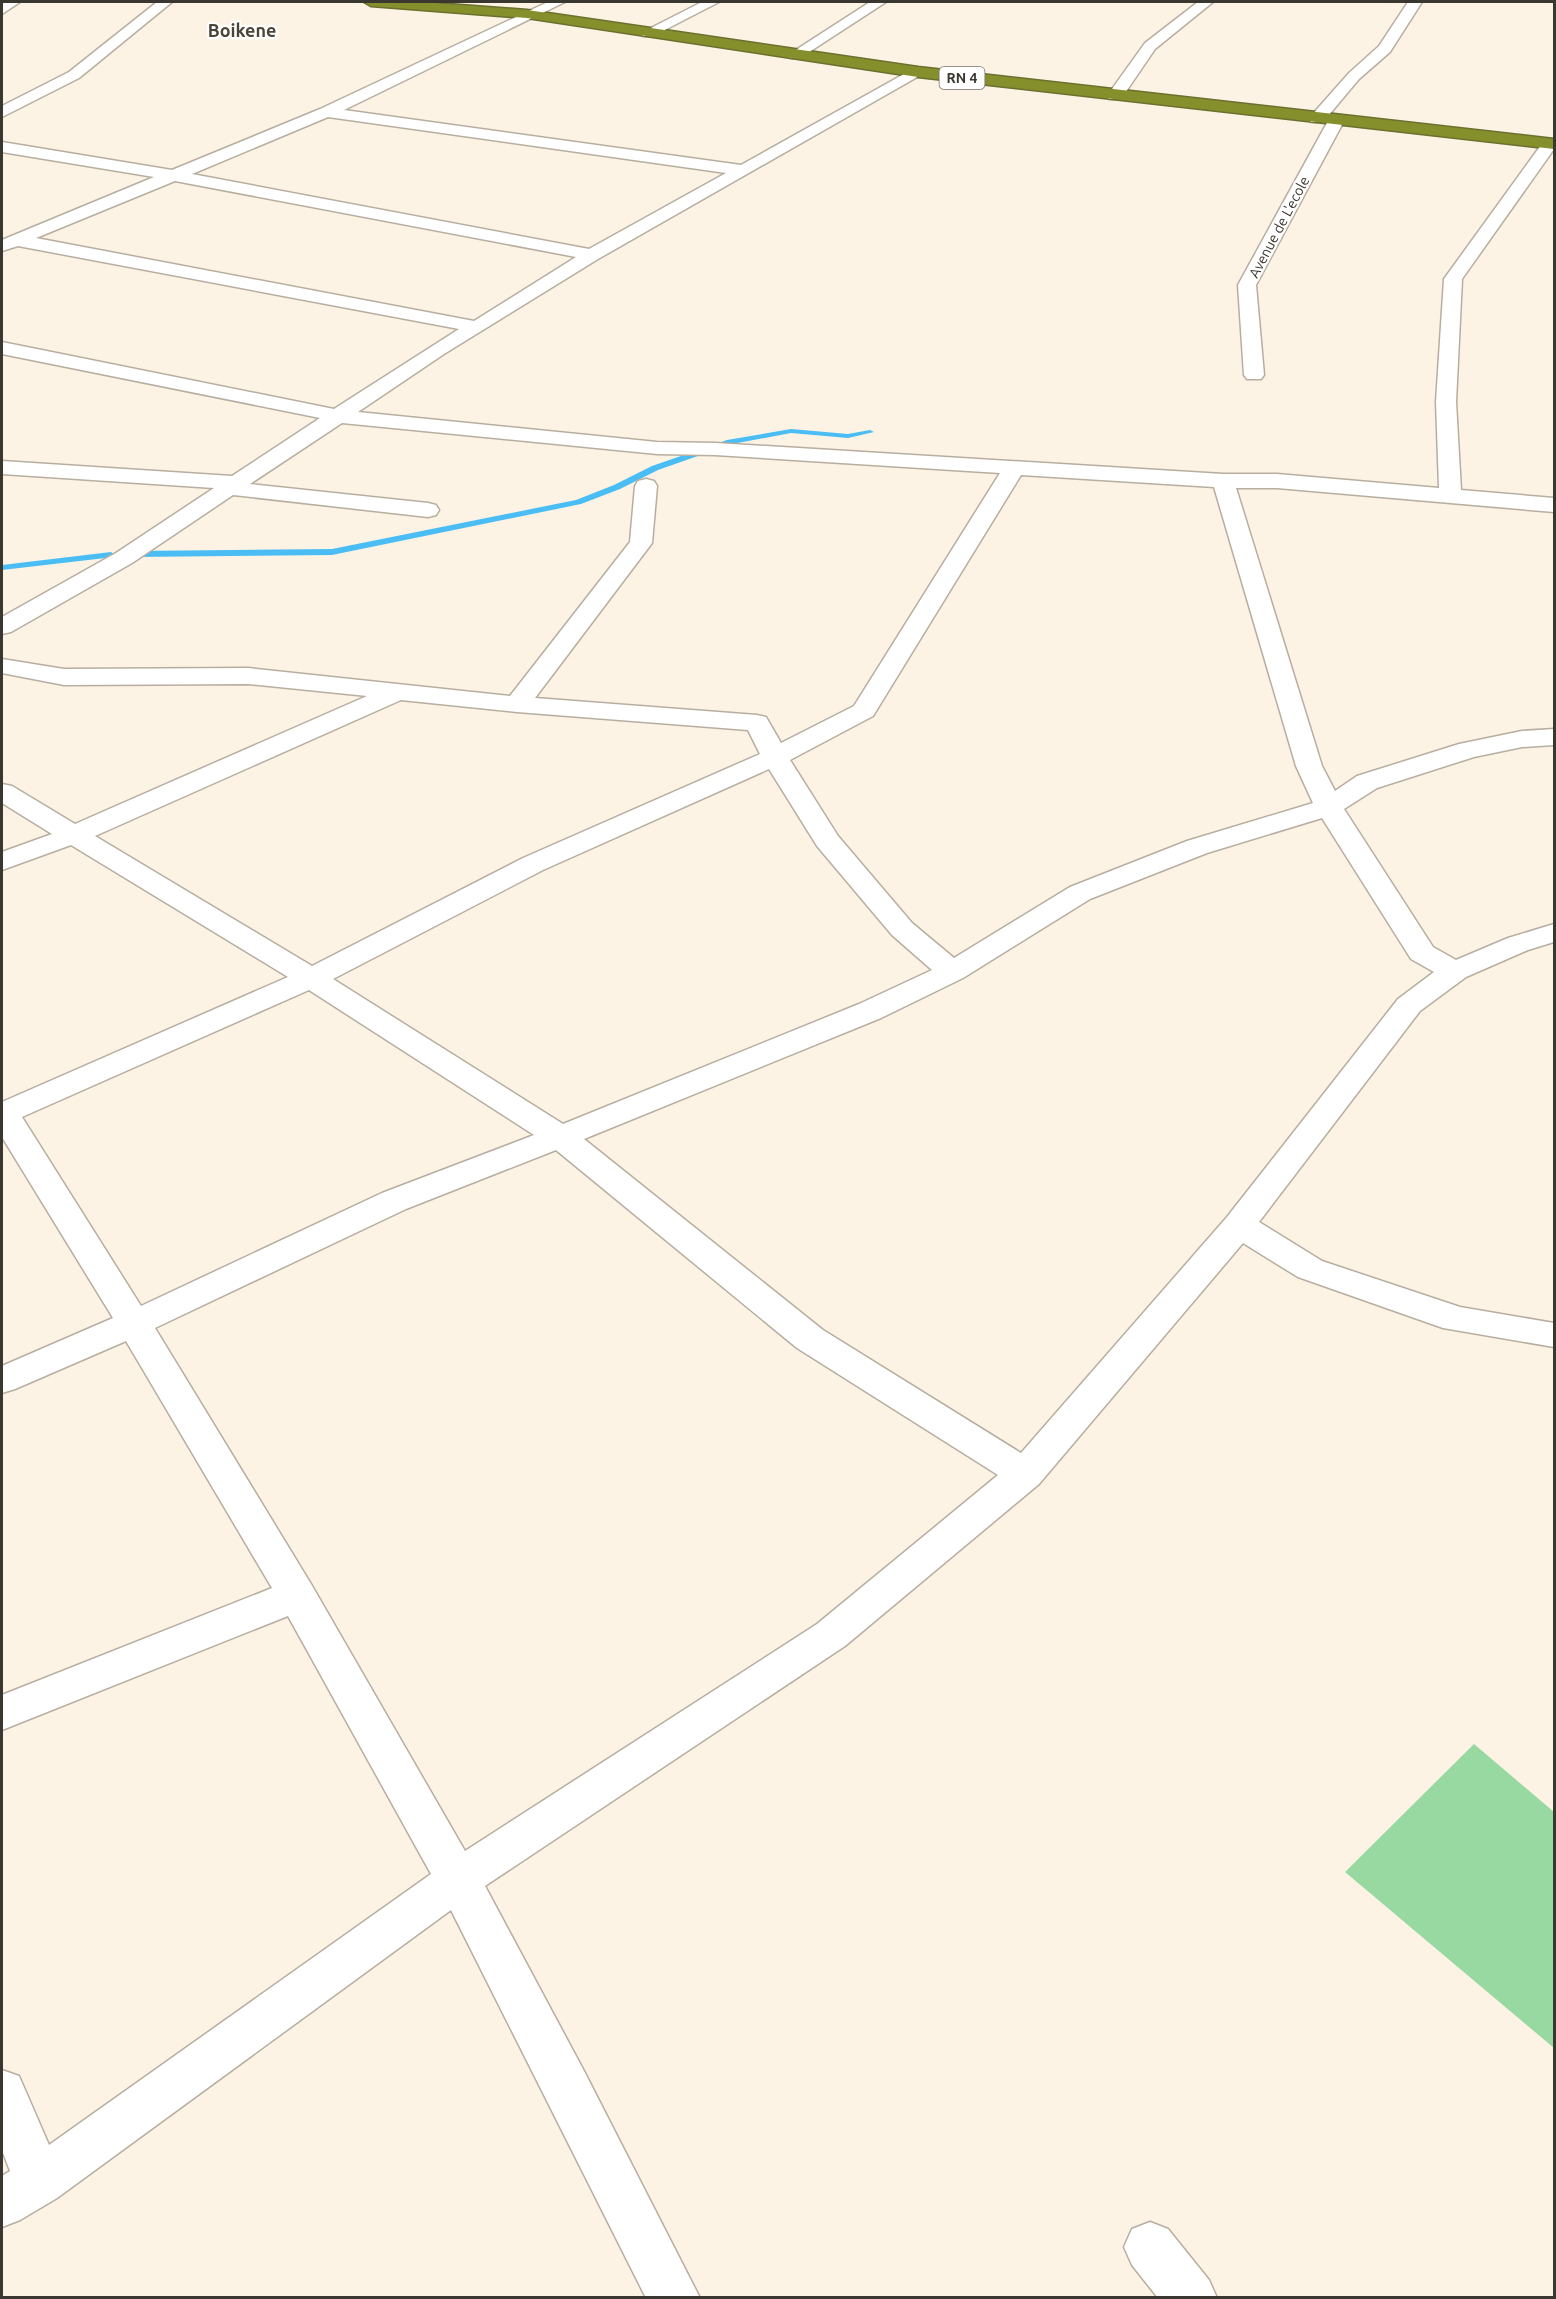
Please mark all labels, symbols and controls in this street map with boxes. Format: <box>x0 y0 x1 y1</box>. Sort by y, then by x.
district label: Boikene <box>208 20 276 40</box>
road number: RN 4 <box>940 67 984 89</box>
street label: Avenue de L'ecole <box>1246 174 1312 280</box>

